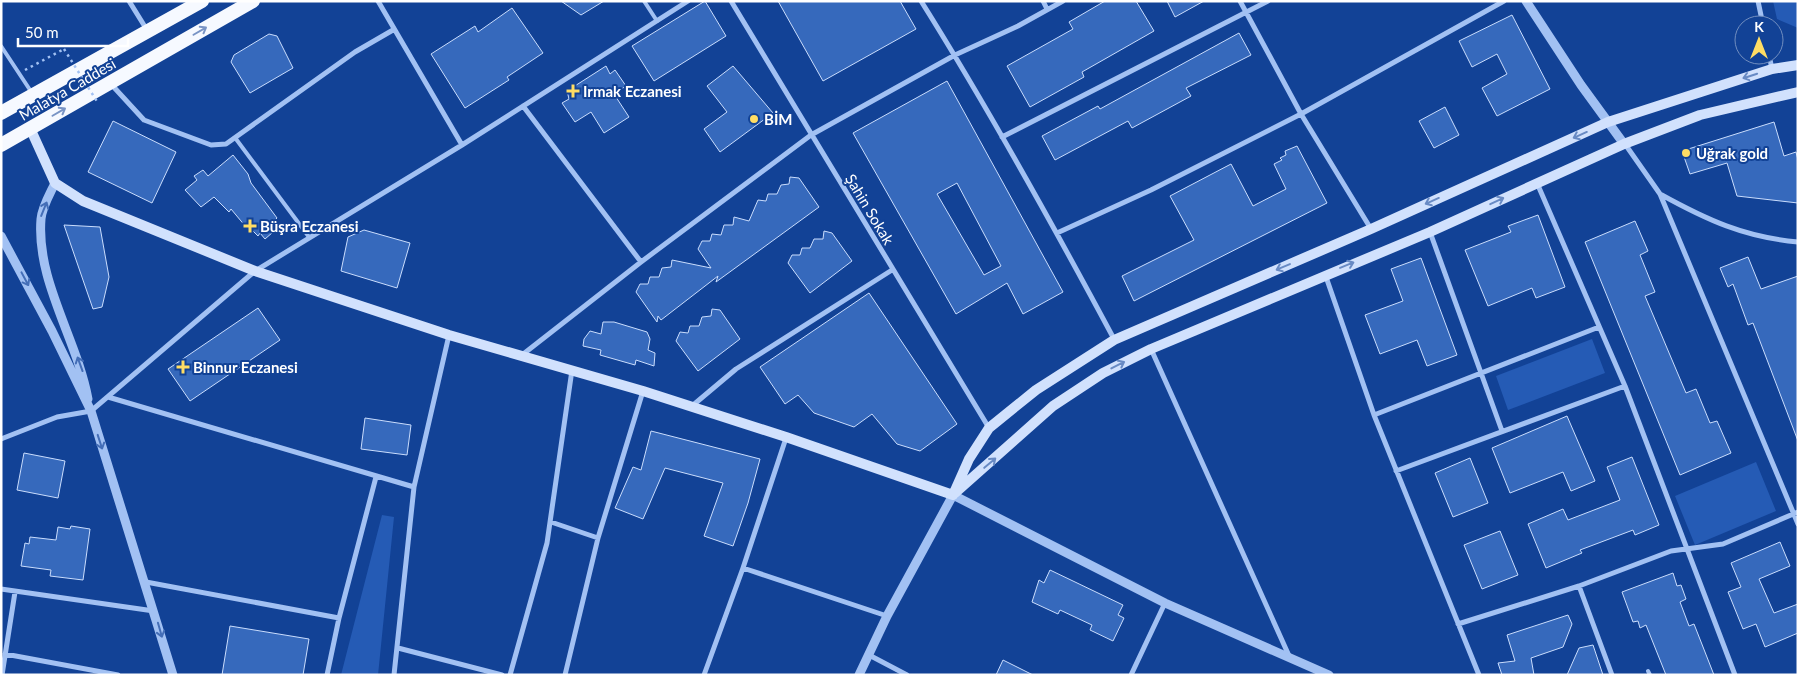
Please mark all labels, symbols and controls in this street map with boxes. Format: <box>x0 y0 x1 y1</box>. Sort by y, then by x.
scale bar <box>18 15 128 47</box>
north arrow <box>1734 15 1784 65</box>
text: K <box>1754 18 1764 35</box>
text: 50 m <box>25 23 59 41</box>
one-way arrow <box>192 26 206 36</box>
street label: Malatya Caddesi <box>15 54 119 124</box>
one-way arrow <box>1743 71 1759 81</box>
place label: Irmak Eczanesi <box>583 82 682 100</box>
marker: Irmak Eczanesi <box>567 85 579 97</box>
one-way arrow <box>51 107 66 117</box>
place label: BİM <box>764 110 793 128</box>
marker: BİM <box>748 113 760 125</box>
one-way arrow <box>1573 130 1588 140</box>
place label: Uğrak gold <box>1696 144 1768 162</box>
marker: Uğrak gold <box>1680 147 1692 159</box>
street label: Şahin Sokak <box>842 171 898 248</box>
one-way arrow <box>1489 195 1504 205</box>
one-way arrow <box>1425 197 1440 207</box>
one-way arrow <box>41 201 50 216</box>
place label: Büşra Eczanesi <box>260 217 359 235</box>
marker: Büşra Eczanesi <box>244 220 256 232</box>
one-way arrow <box>1339 260 1354 269</box>
one-way arrow <box>1276 262 1291 272</box>
one-way arrow <box>20 271 30 285</box>
one-way arrow <box>75 357 84 372</box>
place label: Binnur Eczanesi <box>193 358 298 376</box>
one-way arrow <box>1110 360 1125 369</box>
marker: Binnur Eczanesi <box>177 361 189 373</box>
one-way arrow <box>96 433 106 449</box>
one-way arrow <box>983 457 996 469</box>
one-way arrow <box>156 621 166 637</box>

